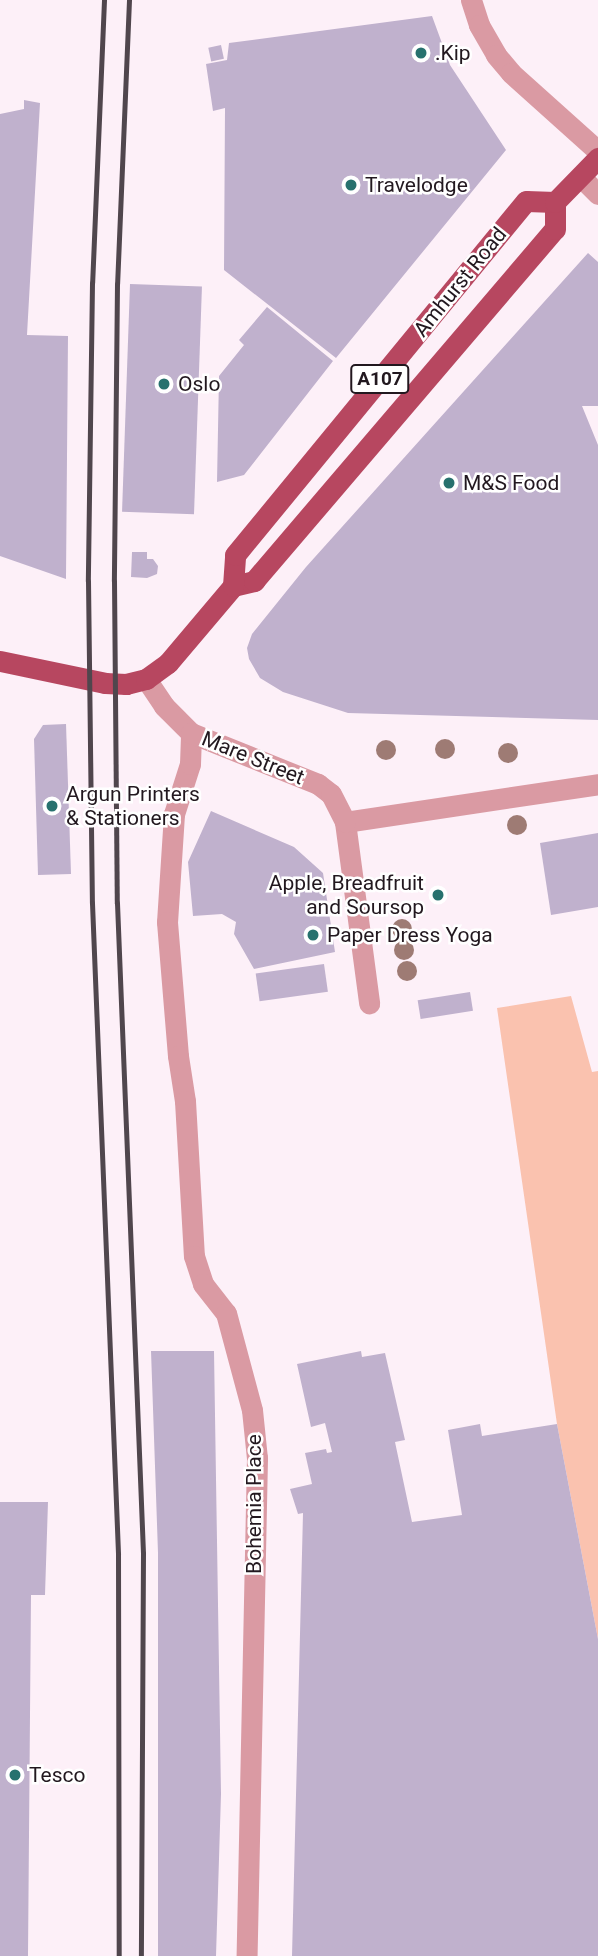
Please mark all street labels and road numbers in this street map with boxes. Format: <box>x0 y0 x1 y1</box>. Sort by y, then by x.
street label: Amhurst Road <box>408 222 512 342</box>
road number: A107 <box>350 364 410 394</box>
street label: Mare Street <box>198 726 308 790</box>
street label: Bohemia Place <box>241 1434 267 1574</box>

